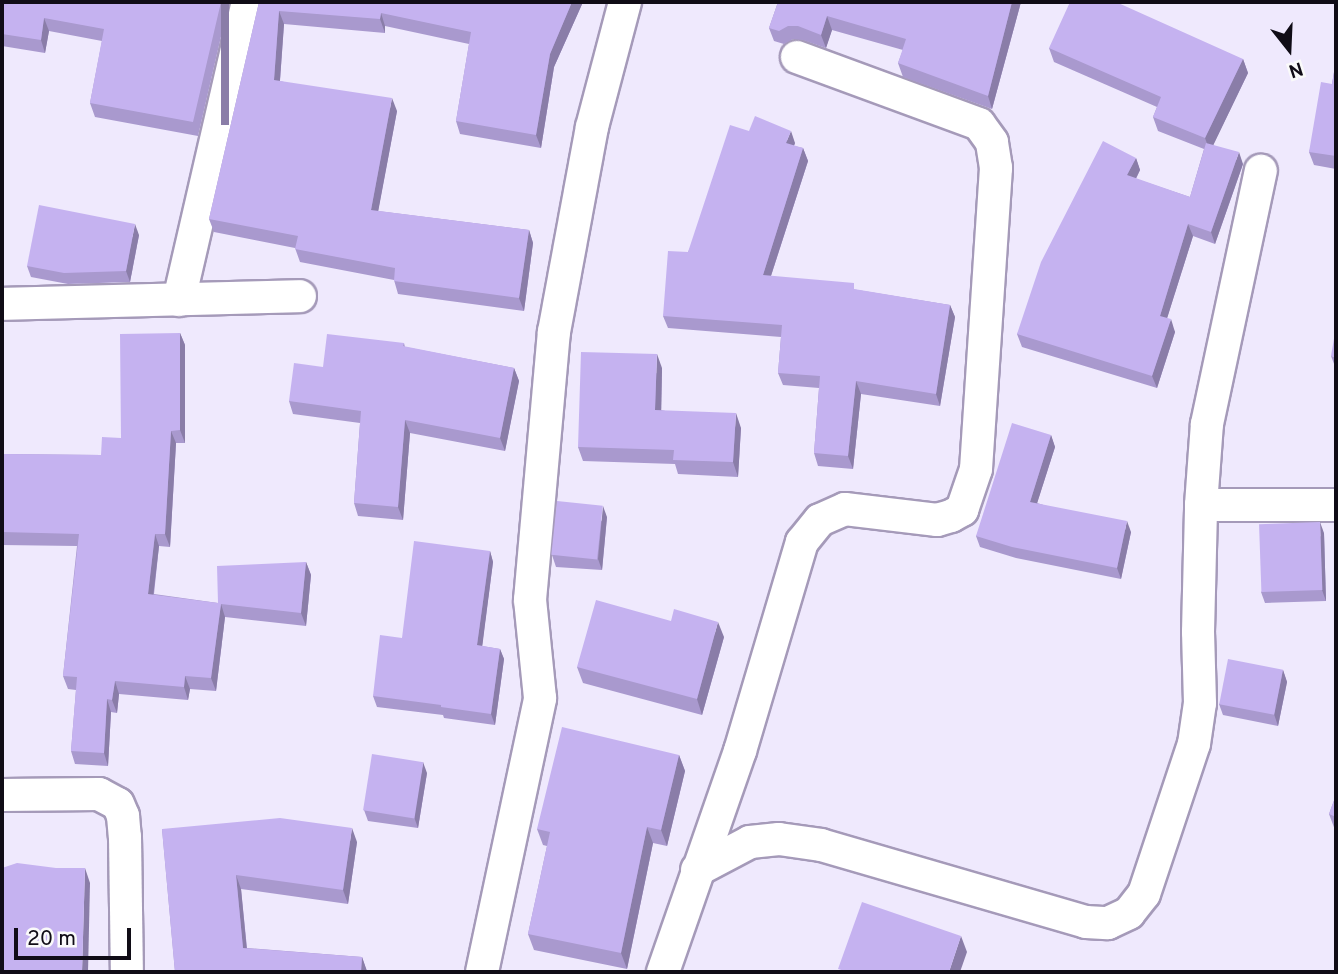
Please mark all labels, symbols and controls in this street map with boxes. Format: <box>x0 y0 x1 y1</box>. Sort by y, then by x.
north arrow <box>1254 14 1324 84</box>
text: N <box>1285 55 1306 82</box>
scale bar <box>18 914 135 958</box>
text: 20 m <box>27 926 76 953</box>

